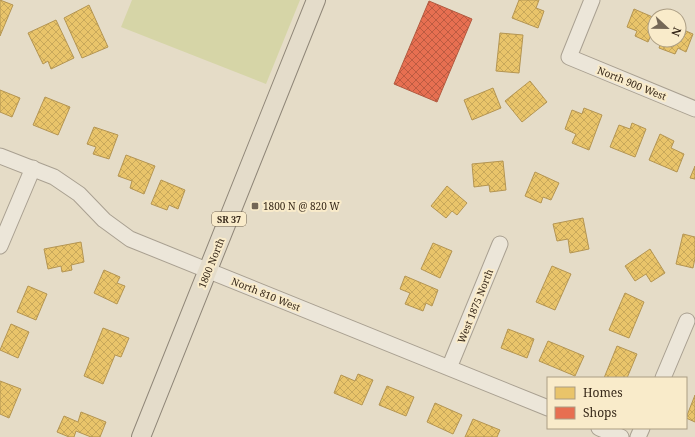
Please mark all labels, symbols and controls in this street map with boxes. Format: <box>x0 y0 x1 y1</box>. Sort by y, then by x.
north arrow <box>647 8 687 48</box>
text: N <box>668 25 685 39</box>
street label: North 900 West <box>595 63 669 103</box>
place label: 1800 N @ 820 W <box>263 199 340 213</box>
marker: 1800 N @ 820 W <box>250 201 260 211</box>
road number: SR 37 <box>212 212 246 226</box>
street label: 1800 North <box>195 235 228 290</box>
street label: West 1875 North <box>454 266 496 345</box>
street label: North 810 West <box>229 274 303 314</box>
legend <box>547 377 687 429</box>
text: Homes <box>583 384 623 401</box>
text: Shops <box>583 404 617 421</box>

